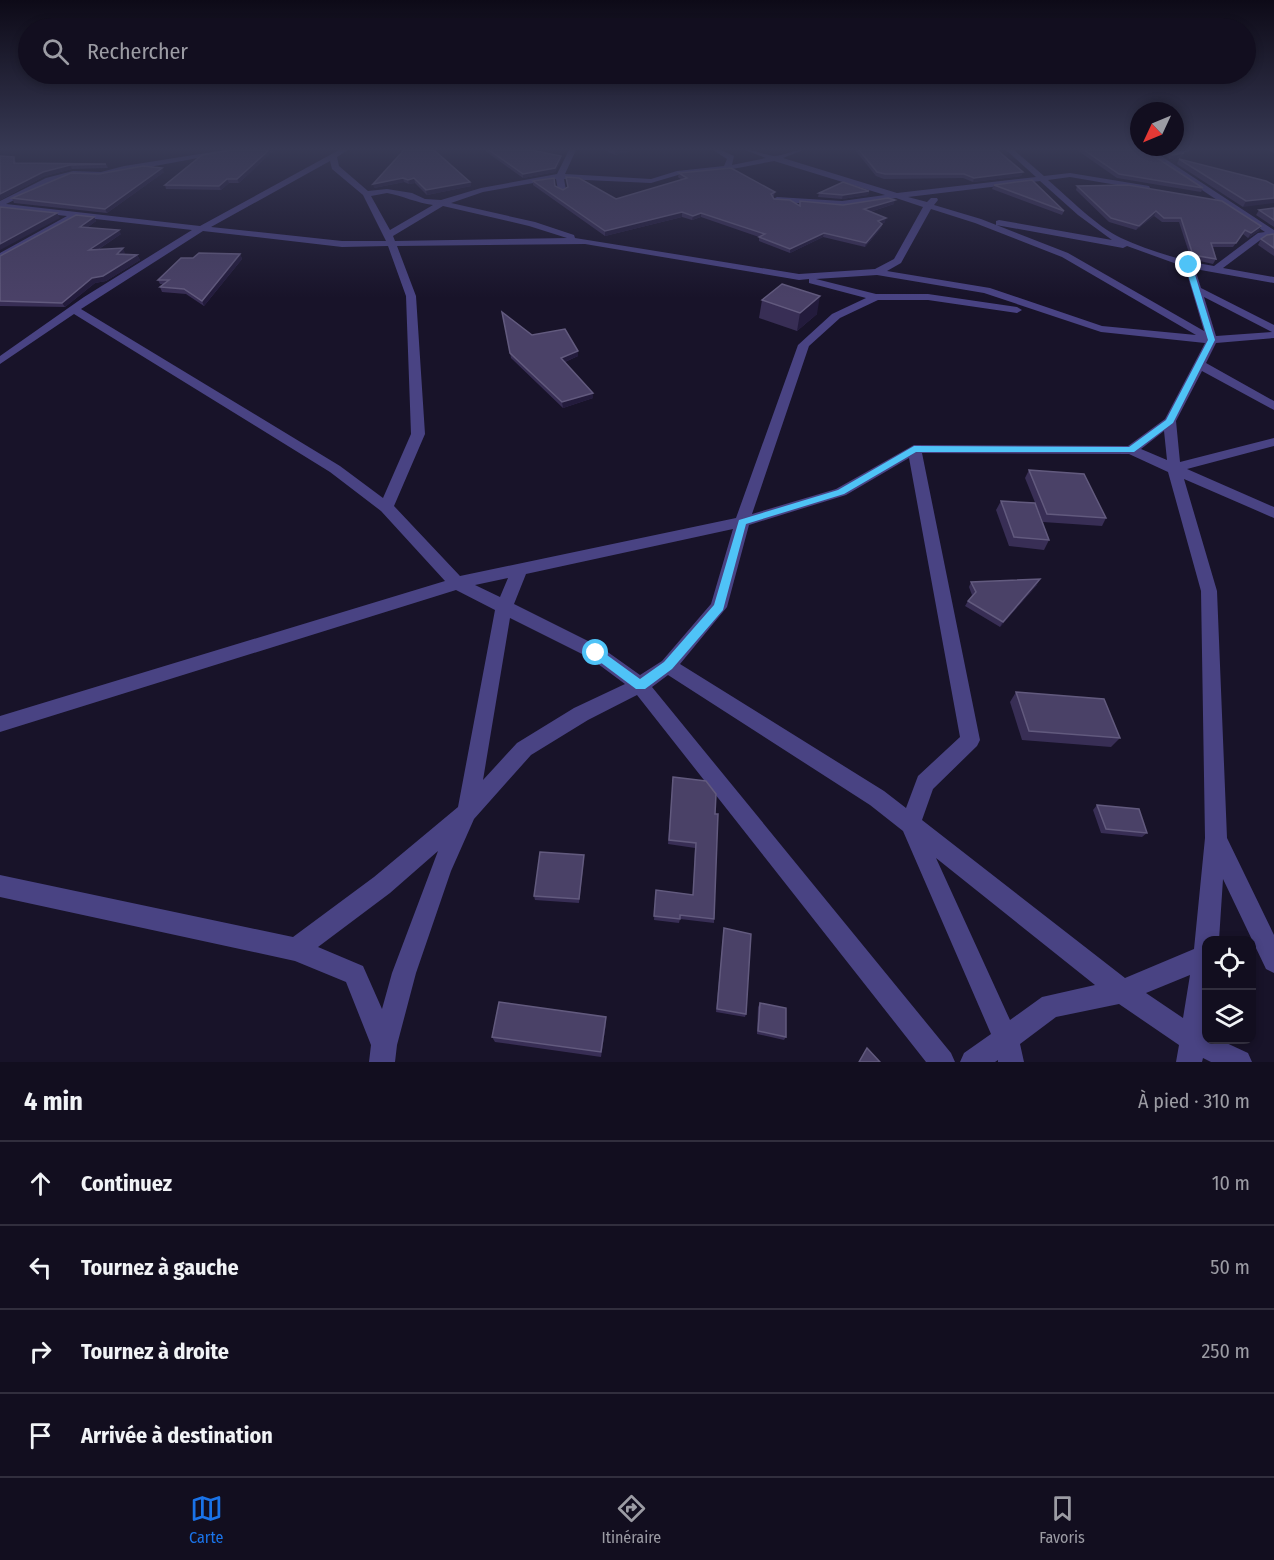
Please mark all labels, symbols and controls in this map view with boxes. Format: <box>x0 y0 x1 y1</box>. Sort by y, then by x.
search box <box>18 18 1256 84</box>
icon: search <box>39 35 72 68</box>
text: Rechercher <box>87 38 188 65</box>
north arrow <box>1130 102 1184 156</box>
route end <box>1175 251 1201 277</box>
route start <box>582 639 608 665</box>
map controls <box>1202 936 1256 1044</box>
button: locate <box>1202 936 1256 990</box>
button: layers <box>1202 990 1256 1044</box>
text: 4 min <box>24 1086 83 1117</box>
text: À pied · 310 m <box>1138 1089 1250 1113</box>
icon: ahead <box>24 1167 57 1200</box>
text: Continuez <box>81 1170 172 1197</box>
text: 10 m <box>1212 1171 1250 1195</box>
icon: left <box>24 1251 57 1284</box>
text: Tournez à gauche <box>81 1254 239 1281</box>
text: 50 m <box>1210 1255 1250 1279</box>
icon: right <box>24 1335 57 1368</box>
text: Tournez à droite <box>81 1338 229 1365</box>
text: 250 m <box>1202 1339 1250 1363</box>
icon: arrive <box>24 1419 57 1452</box>
text: Arrivée à destination <box>81 1422 273 1449</box>
tab: Carte <box>189 1492 223 1547</box>
tab: Itinéraire <box>601 1492 661 1547</box>
tab: Favoris <box>1039 1492 1085 1547</box>

